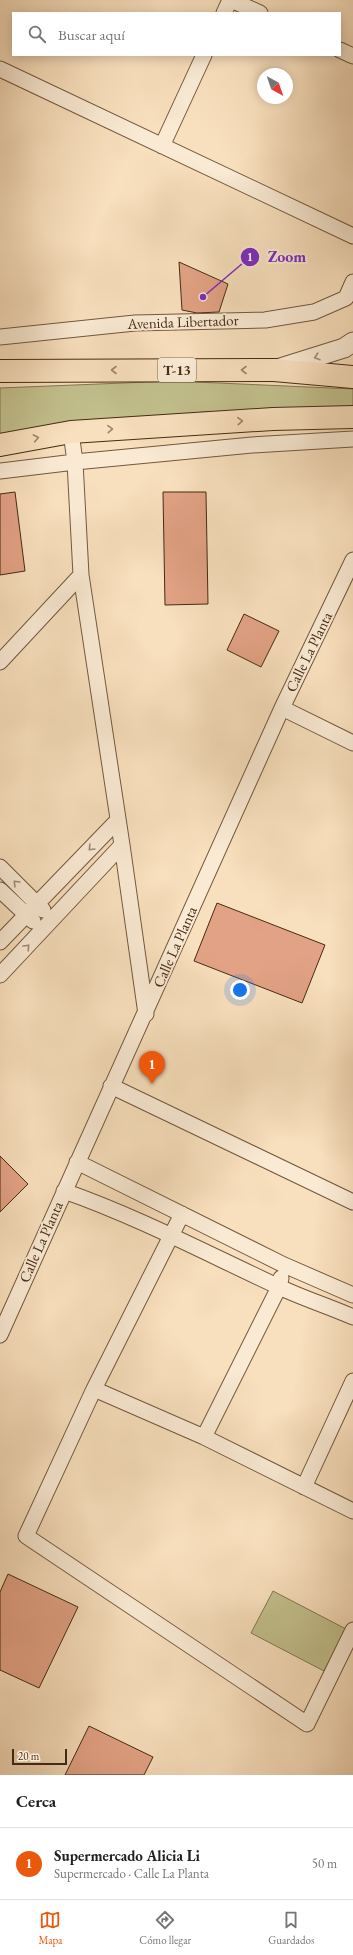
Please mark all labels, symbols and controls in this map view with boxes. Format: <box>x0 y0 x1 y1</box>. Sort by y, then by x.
search box <box>12 12 341 56</box>
icon: search <box>26 23 48 45</box>
text: Buscar aquí <box>58 25 125 44</box>
north arrow <box>257 68 293 104</box>
callout: Zoom <box>240 243 315 271</box>
text: Zoom <box>268 246 306 267</box>
text: 1 <box>247 249 253 265</box>
street label: Avenida Libertador <box>126 310 239 333</box>
one-way arrow <box>314 352 321 360</box>
road number: T-13 <box>158 358 196 382</box>
one-way arrow <box>111 366 117 374</box>
one-way arrow <box>241 366 247 374</box>
one-way arrow <box>237 417 243 426</box>
one-way arrow <box>107 425 113 434</box>
one-way arrow <box>32 435 39 443</box>
street label: Calle La Planta <box>281 609 336 695</box>
one-way arrow <box>88 843 95 851</box>
one-way arrow <box>13 880 21 888</box>
street label: Calle La Planta <box>148 903 201 990</box>
one-way arrow <box>22 944 29 951</box>
your location <box>230 980 250 1000</box>
pin: 1 <box>139 1051 165 1084</box>
street label: Calle La Planta <box>14 1198 67 1285</box>
scale bar <box>12 1747 67 1766</box>
text: 20 m <box>18 1749 39 1763</box>
text: Cerca <box>16 1790 56 1812</box>
text: Supermercado Alicia Li <box>54 1846 200 1865</box>
text: 1 <box>26 1855 32 1872</box>
text: 50 m <box>312 1855 337 1872</box>
text: Supermercado · Calle La Planta <box>54 1865 209 1882</box>
tab: Mapa <box>38 1909 62 1947</box>
tab: Cómo llegar <box>139 1909 191 1947</box>
tab: Guardados <box>268 1909 315 1947</box>

